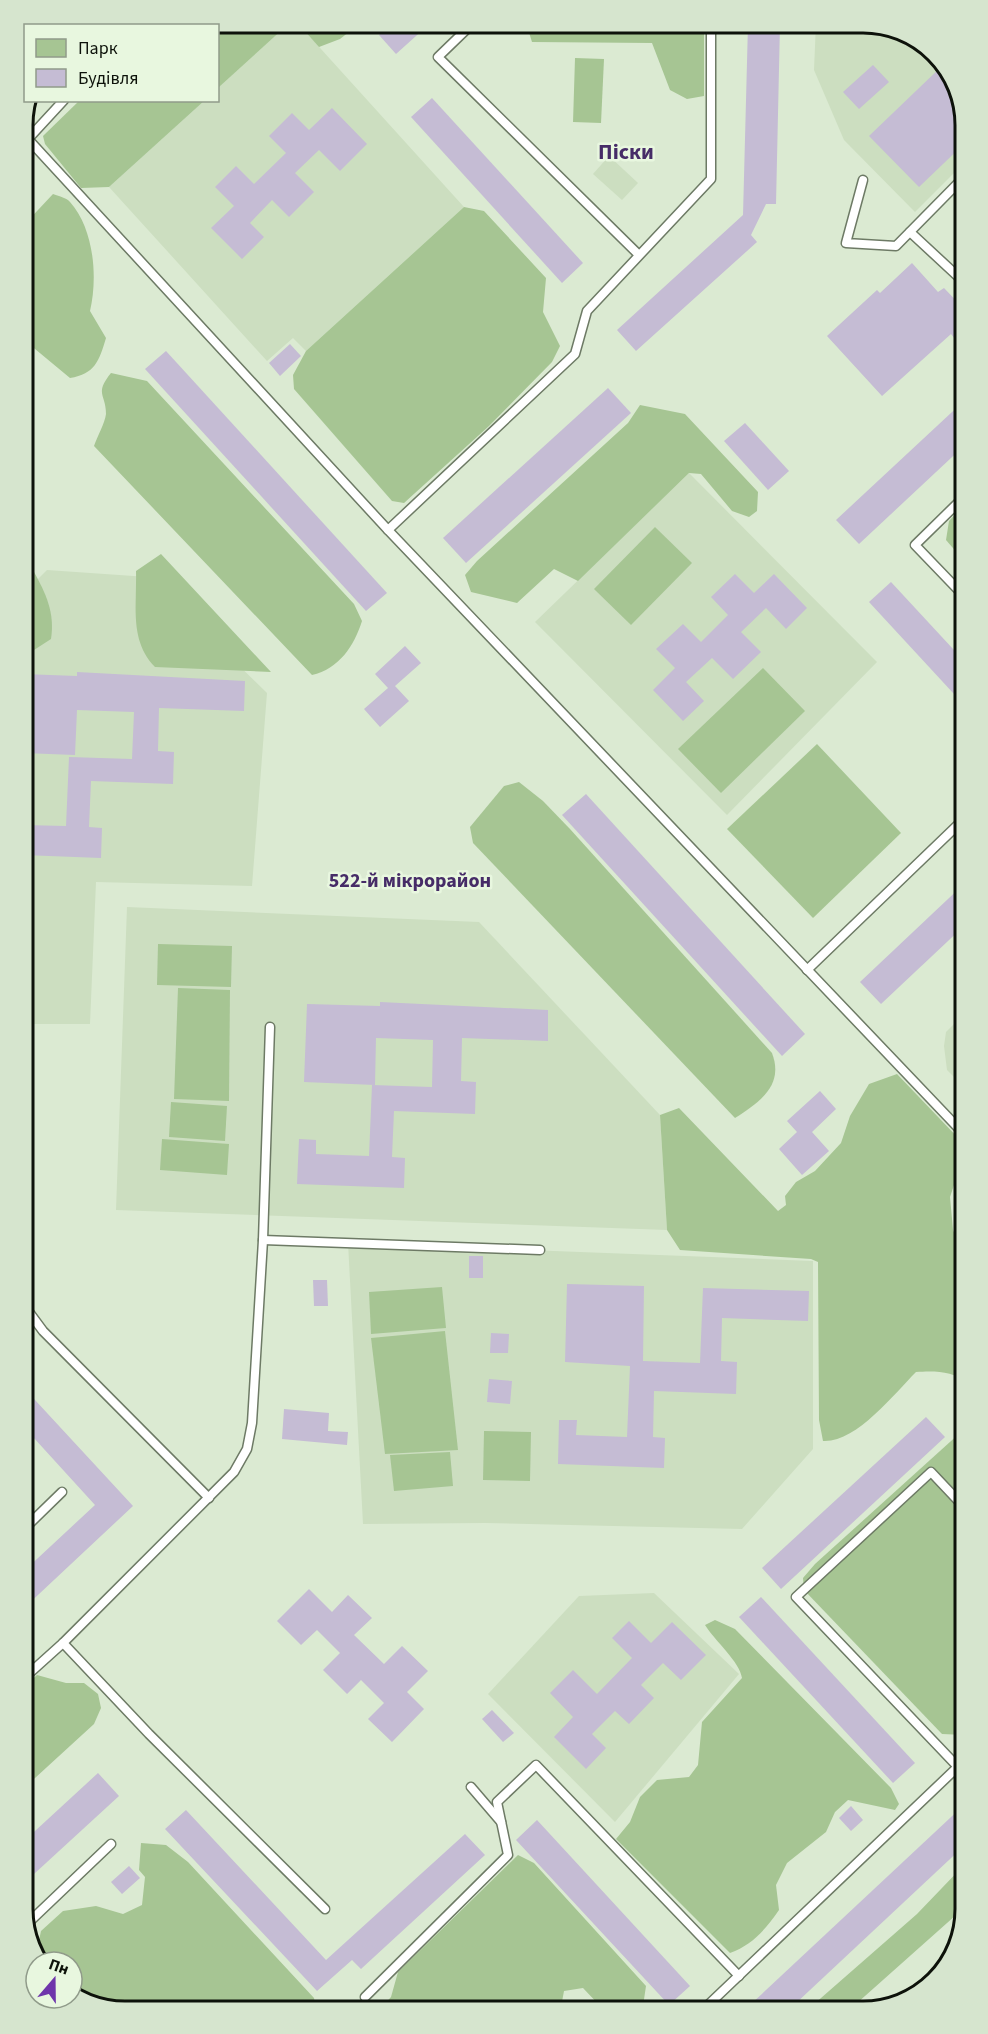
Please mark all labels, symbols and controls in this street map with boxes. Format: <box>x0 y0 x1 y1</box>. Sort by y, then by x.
legend <box>24 24 219 102</box>
text: Парк <box>78 36 118 61</box>
text: Будівля <box>78 66 138 91</box>
district label: Піски <box>598 136 654 168</box>
district label: 522-й мікрорайон <box>329 867 491 895</box>
north arrow <box>24 1950 84 2010</box>
text: Пн <box>46 1953 72 1981</box>

